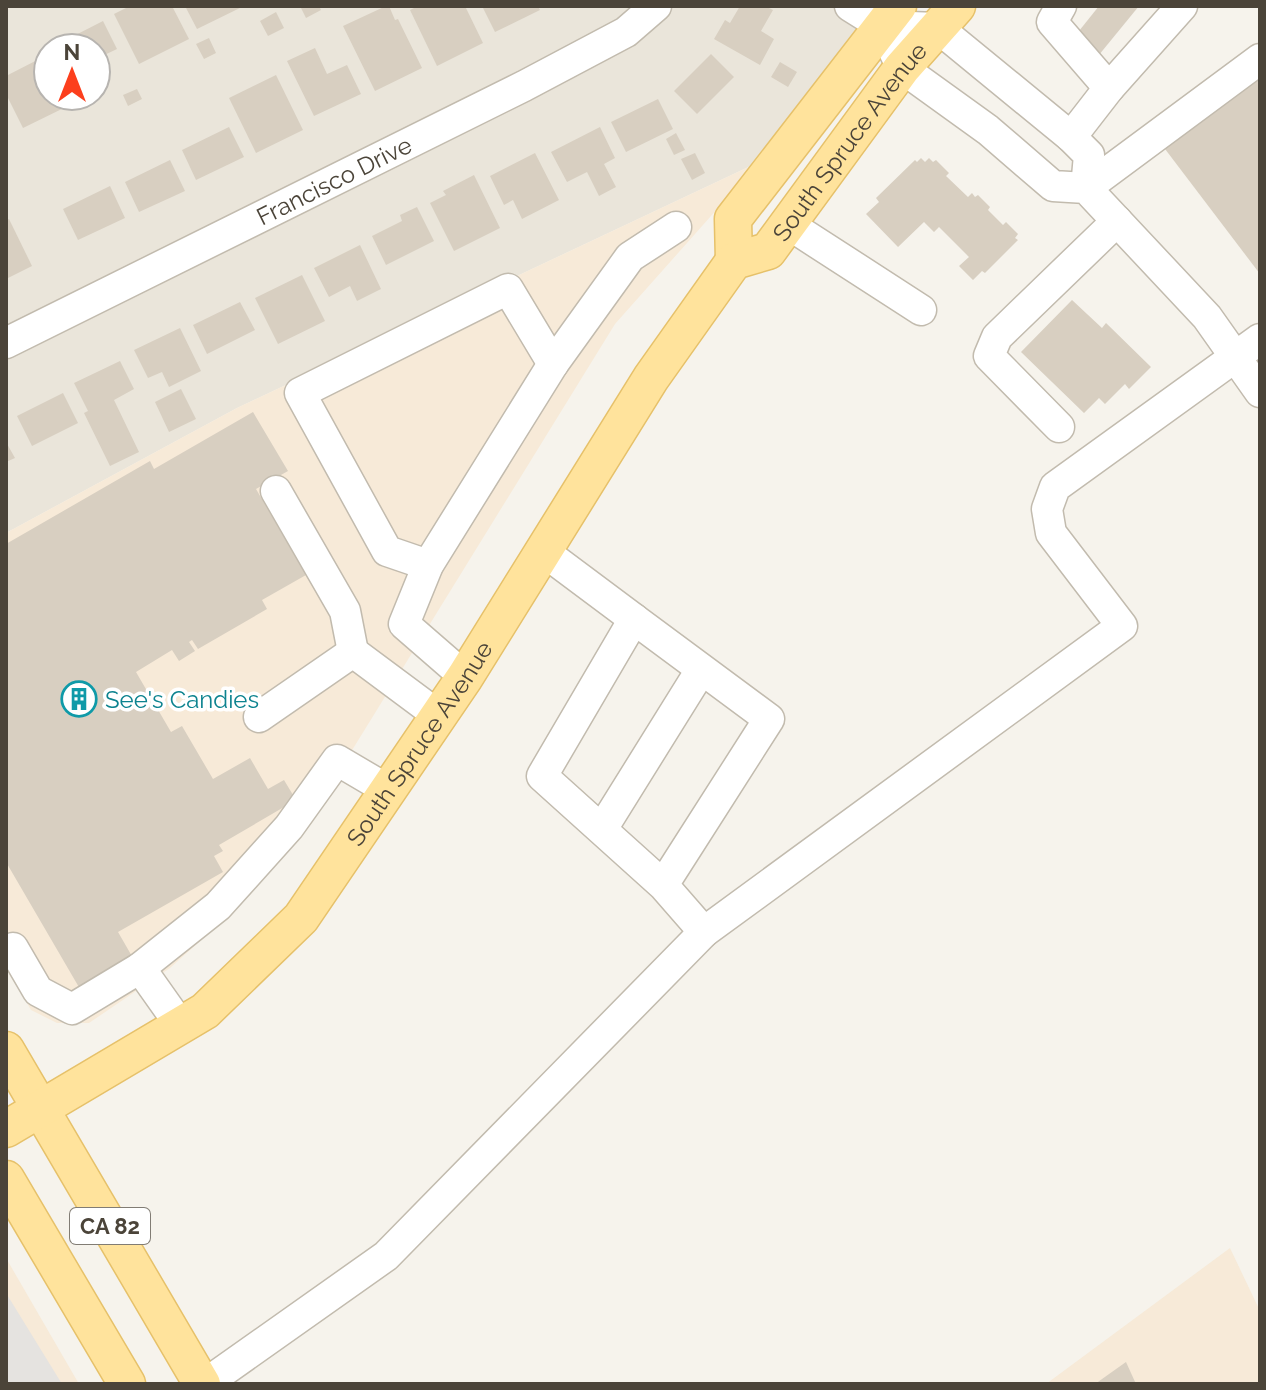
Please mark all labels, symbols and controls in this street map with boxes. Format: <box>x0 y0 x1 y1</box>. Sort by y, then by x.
north arrow <box>32 32 112 112</box>
street label: South Spruce Avenue <box>766 36 933 246</box>
text: N <box>64 39 80 65</box>
street label: Francisco Drive <box>252 130 416 231</box>
street label: South Spruce Avenue <box>340 636 498 851</box>
building icon: See's Candies <box>60 680 98 718</box>
place label: See's Candies <box>105 685 259 714</box>
road number: CA 82 <box>70 1208 150 1244</box>

